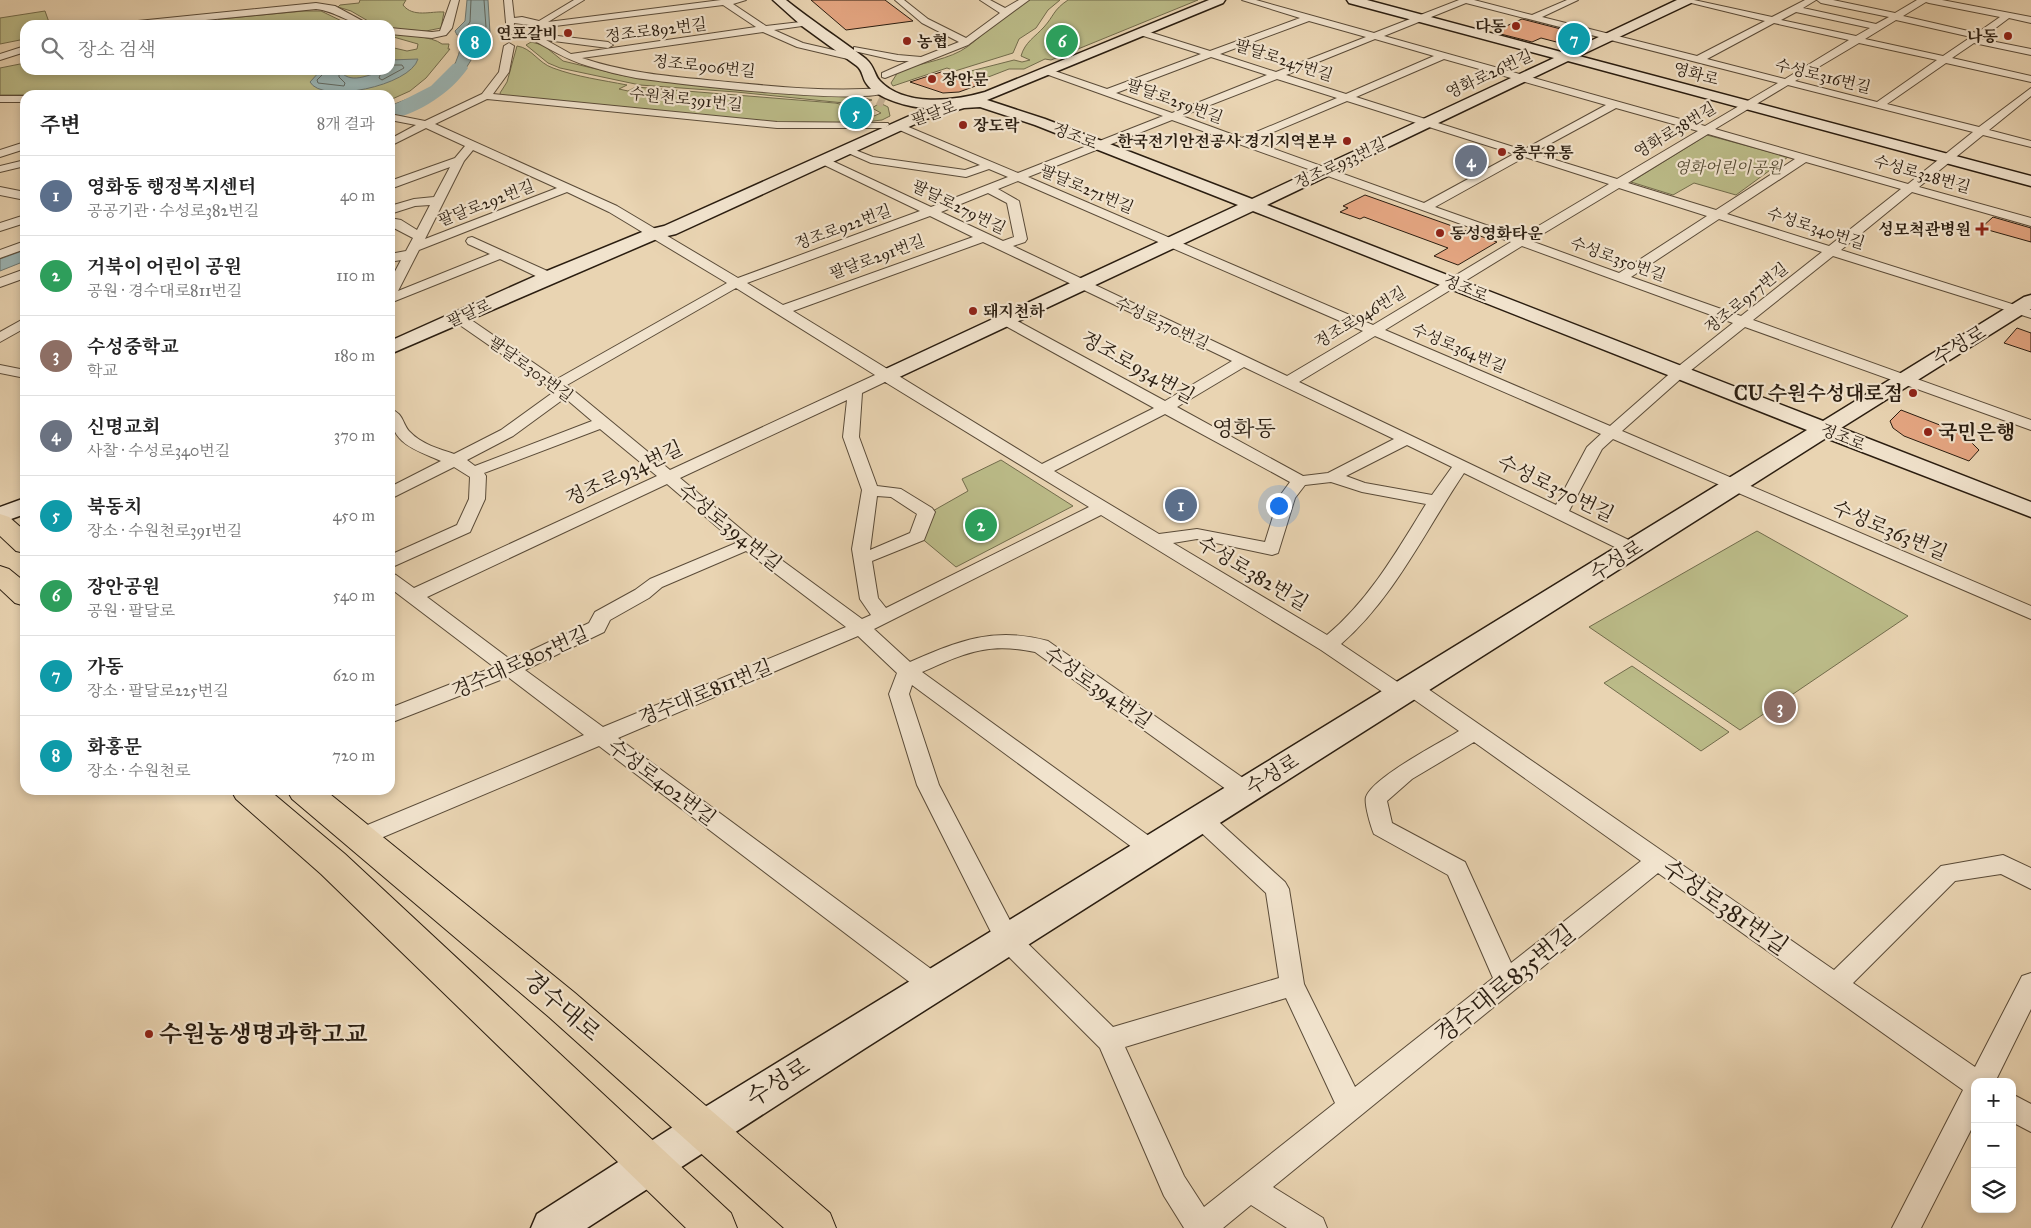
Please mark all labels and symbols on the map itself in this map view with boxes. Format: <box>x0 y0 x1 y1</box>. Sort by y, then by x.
street label: 정조로892번길 <box>604 14 708 46</box>
place label: 다동 <box>1475 17 1507 36</box>
marker: 다동 <box>1510 20 1522 32</box>
pin: 7 <box>1558 20 1590 58</box>
pin: 6 <box>1046 22 1078 60</box>
pin: 8 <box>459 23 491 61</box>
place label: 연포갈비 <box>496 24 558 43</box>
marker: 연포갈비 <box>562 27 574 39</box>
place label: 나동 <box>1967 27 1999 46</box>
marker: 나동 <box>2002 30 2014 42</box>
place label: 농협 <box>917 32 948 51</box>
marker: 농협 <box>901 35 913 47</box>
street label: 팔달로247번길 <box>1233 35 1335 85</box>
street label: 영화로26번길 <box>1443 46 1535 102</box>
street label: 정조로906번길 <box>652 51 756 81</box>
street label: 수성로316번길 <box>1773 55 1873 97</box>
street label: 영화로 <box>1671 59 1721 89</box>
place label: 장안문 <box>942 70 989 89</box>
marker: 장안문 <box>926 73 938 85</box>
street label: 팔달로259번길 <box>1124 75 1226 127</box>
street label: 수원천로391번길 <box>628 84 744 114</box>
pin: 5 <box>840 94 872 132</box>
street label: 팔달로 <box>909 96 960 130</box>
street label: 영화로38번길 <box>1631 98 1719 162</box>
place label: 장도락 <box>973 116 1020 135</box>
marker: 장도락 <box>957 119 969 131</box>
street label: 정조로 <box>1050 119 1101 153</box>
place label: 한국전기안전공사 경기지역본부 <box>1117 132 1338 151</box>
street label: 정조로933번길 <box>1291 134 1389 192</box>
marker: 한국전기안전공사 경기지역본부 <box>1341 135 1353 147</box>
pin: 4 <box>1455 142 1487 180</box>
place label: 충무유통 <box>1512 143 1574 162</box>
marker: 충무유통 <box>1496 146 1508 158</box>
street label: 수성로328번길 <box>1871 151 1973 197</box>
park label: 영화어린이공원 <box>1674 158 1784 177</box>
street label: 팔달로271번길 <box>1037 161 1137 217</box>
street label: 팔달로292번길 <box>435 176 537 230</box>
street label: 팔달로279번길 <box>909 176 1009 238</box>
street label: 정조로922번길 <box>792 201 894 253</box>
street label: 수성로340번길 <box>1765 203 1867 253</box>
place label: 성모척관병원 <box>1878 220 1971 239</box>
marker: 성모척관병원 <box>1975 222 1989 236</box>
place label: 동성영화타운 <box>1450 224 1543 243</box>
marker: 동성영화타운 <box>1434 227 1446 239</box>
street label: 팔달로291번길 <box>827 231 927 283</box>
street label: 수성로350번길 <box>1568 233 1668 285</box>
street label: 정조로957번길 <box>1700 259 1792 337</box>
street label: 정조로 <box>1441 271 1492 306</box>
street label: 정조로946번길 <box>1311 282 1409 352</box>
street label: 수성로370번길 <box>1112 293 1212 353</box>
street label: 팔달로 <box>444 295 495 331</box>
place label: 돼지천하 <box>983 302 1045 321</box>
marker: 돼지천하 <box>967 305 979 317</box>
street label: 수성로364번길 <box>1409 320 1509 376</box>
street label: 수성로 <box>1928 320 1990 370</box>
street label: 정조로934번길 <box>1077 326 1199 408</box>
street label: 팔달로303번길 <box>485 332 577 406</box>
place label: CU 수원수성대로점 <box>1734 381 1903 405</box>
marker: CU 수원수성대로점 <box>1907 387 1919 399</box>
district label: 영화동 <box>1212 415 1276 442</box>
street label: 정조로 <box>1818 420 1869 455</box>
place label: 국민은행 <box>1938 420 2015 444</box>
marker: 국민은행 <box>1922 426 1934 438</box>
street label: 정조로934번길 <box>562 435 686 511</box>
street label: 수성로370번길 <box>1494 449 1618 527</box>
street label: 수성로394번길 <box>673 478 787 576</box>
pin: 1 <box>1165 486 1197 524</box>
your location <box>1266 493 1292 519</box>
street label: 수성로363번길 <box>1829 495 1951 565</box>
pin: 2 <box>965 506 997 544</box>
street label: 수성로382번길 <box>1193 530 1313 616</box>
street label: 수성로 <box>1585 534 1647 586</box>
street label: 경수대로805번길 <box>448 621 592 703</box>
street label: 수성로394번길 <box>1039 641 1157 733</box>
street label: 경수대로811번길 <box>635 654 775 730</box>
pin: 3 <box>1764 688 1796 726</box>
street label: 수성로402번길 <box>603 734 721 830</box>
street label: 수성로 <box>1241 748 1303 800</box>
street label: 수성로381번길 <box>1656 852 1794 962</box>
street label: 경수대로835번길 <box>1428 918 1582 1050</box>
street label: 경수대로 <box>517 964 607 1048</box>
place label: 수원농생명과학고교 <box>159 1019 368 1049</box>
marker: 수원농생명과학고교 <box>143 1028 155 1040</box>
street label: 수성로 <box>741 1051 815 1113</box>

